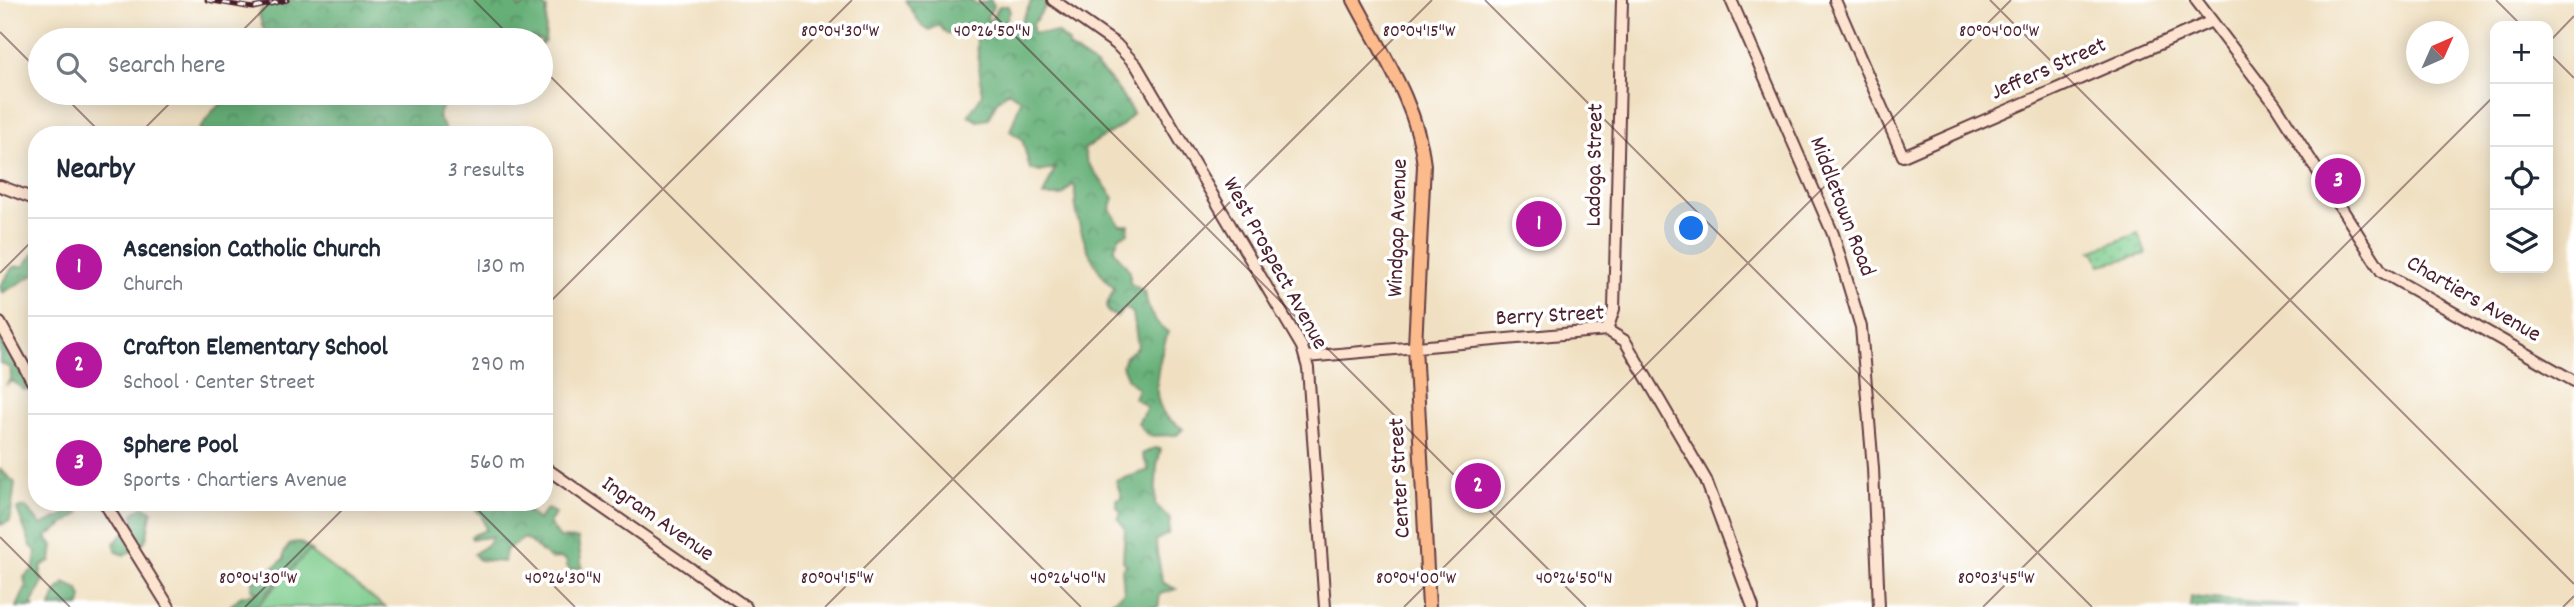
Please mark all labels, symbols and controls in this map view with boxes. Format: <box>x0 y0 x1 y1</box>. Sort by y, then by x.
text: 80°04'30"W <box>801 20 880 45</box>
text: 40°26'50"N <box>954 20 1030 45</box>
text: 80°04'15"W <box>1383 20 1456 45</box>
text: 80°04'00"W <box>1959 20 2040 45</box>
north arrow <box>2406 21 2469 84</box>
map controls <box>2490 21 2553 273</box>
button: + <box>2490 21 2553 84</box>
search box <box>28 28 553 105</box>
street label: Jeffers Street <box>1986 30 2112 110</box>
icon: search <box>52 48 90 86</box>
text: Search here <box>108 48 226 85</box>
button: − <box>2490 84 2553 147</box>
street label: Ladoga Street <box>1578 103 1614 227</box>
street label: Middletown Road <box>1799 132 1883 282</box>
button: locate <box>2490 147 2553 210</box>
text: Nearby <box>56 150 134 193</box>
text: 3 results <box>448 155 525 188</box>
pin: 3 <box>2315 155 2361 207</box>
street label: Windgap Avenue <box>1380 158 1418 298</box>
street label: West Prospect Avenue <box>1213 172 1335 356</box>
pin: 1 <box>1516 198 1562 250</box>
button: layers <box>2490 210 2553 273</box>
your location <box>1674 211 1708 245</box>
text: Ascension Catholic Church <box>123 232 381 269</box>
street label: Chartiers Avenue <box>2400 248 2546 352</box>
text: 1 <box>76 251 82 284</box>
text: 130 m <box>476 251 525 284</box>
text: Church <box>123 269 183 302</box>
street label: Berry Street <box>1495 298 1605 336</box>
text: Crafton Elementary School <box>123 330 388 367</box>
text: 2 <box>74 349 84 382</box>
text: 290 m <box>471 349 525 382</box>
text: School · Center Street <box>123 367 315 400</box>
street label: Center Street <box>1381 417 1421 539</box>
text: Sphere Pool <box>123 428 238 465</box>
text: 3 <box>74 447 84 480</box>
text: 560 m <box>469 447 525 480</box>
pin: 2 <box>1455 460 1501 512</box>
text: Sports · Chartiers Avenue <box>123 465 347 498</box>
street label: Ingram Avenue <box>594 469 720 571</box>
text: 80°04'30"W <box>219 567 298 592</box>
text: 40°26'30"N <box>525 567 601 592</box>
text: 80°04'15"W <box>801 567 874 592</box>
text: 40°26'40"N <box>1030 567 1106 592</box>
text: 80°04'00"W <box>1376 567 1457 592</box>
text: 40°26'50"N <box>1536 567 1612 592</box>
text: 80°03'45"W <box>1958 567 2035 592</box>

